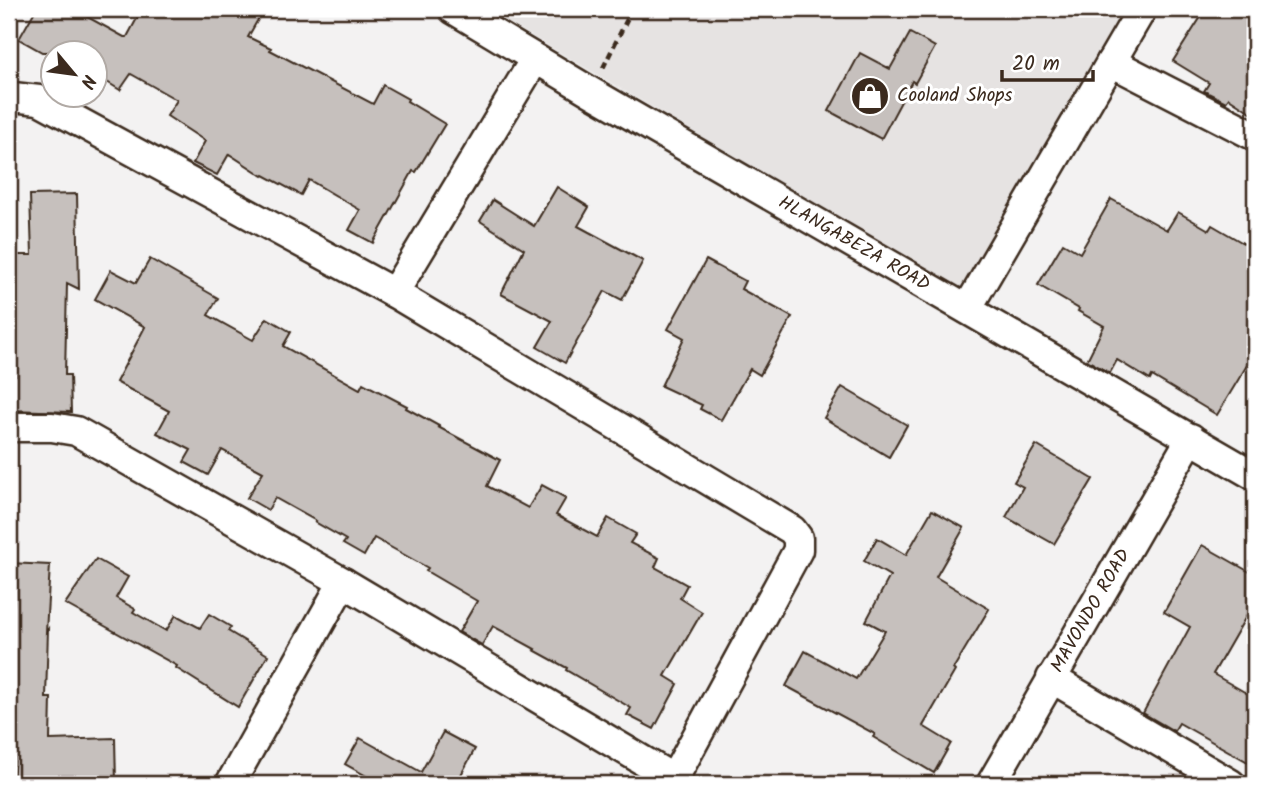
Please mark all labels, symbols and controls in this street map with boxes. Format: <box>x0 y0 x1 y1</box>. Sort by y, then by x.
north arrow <box>38 38 108 108</box>
scale bar <box>1002 38 1092 82</box>
text: 20 m <box>1012 48 1060 81</box>
text: N <box>71 69 103 94</box>
shop icon: Cooland Shops <box>849 75 891 117</box>
place label: Cooland Shops <box>897 81 1012 111</box>
street label: HLANGABEZA ROAD <box>772 188 936 300</box>
street label: MAVONDO ROAD <box>1043 543 1139 679</box>

